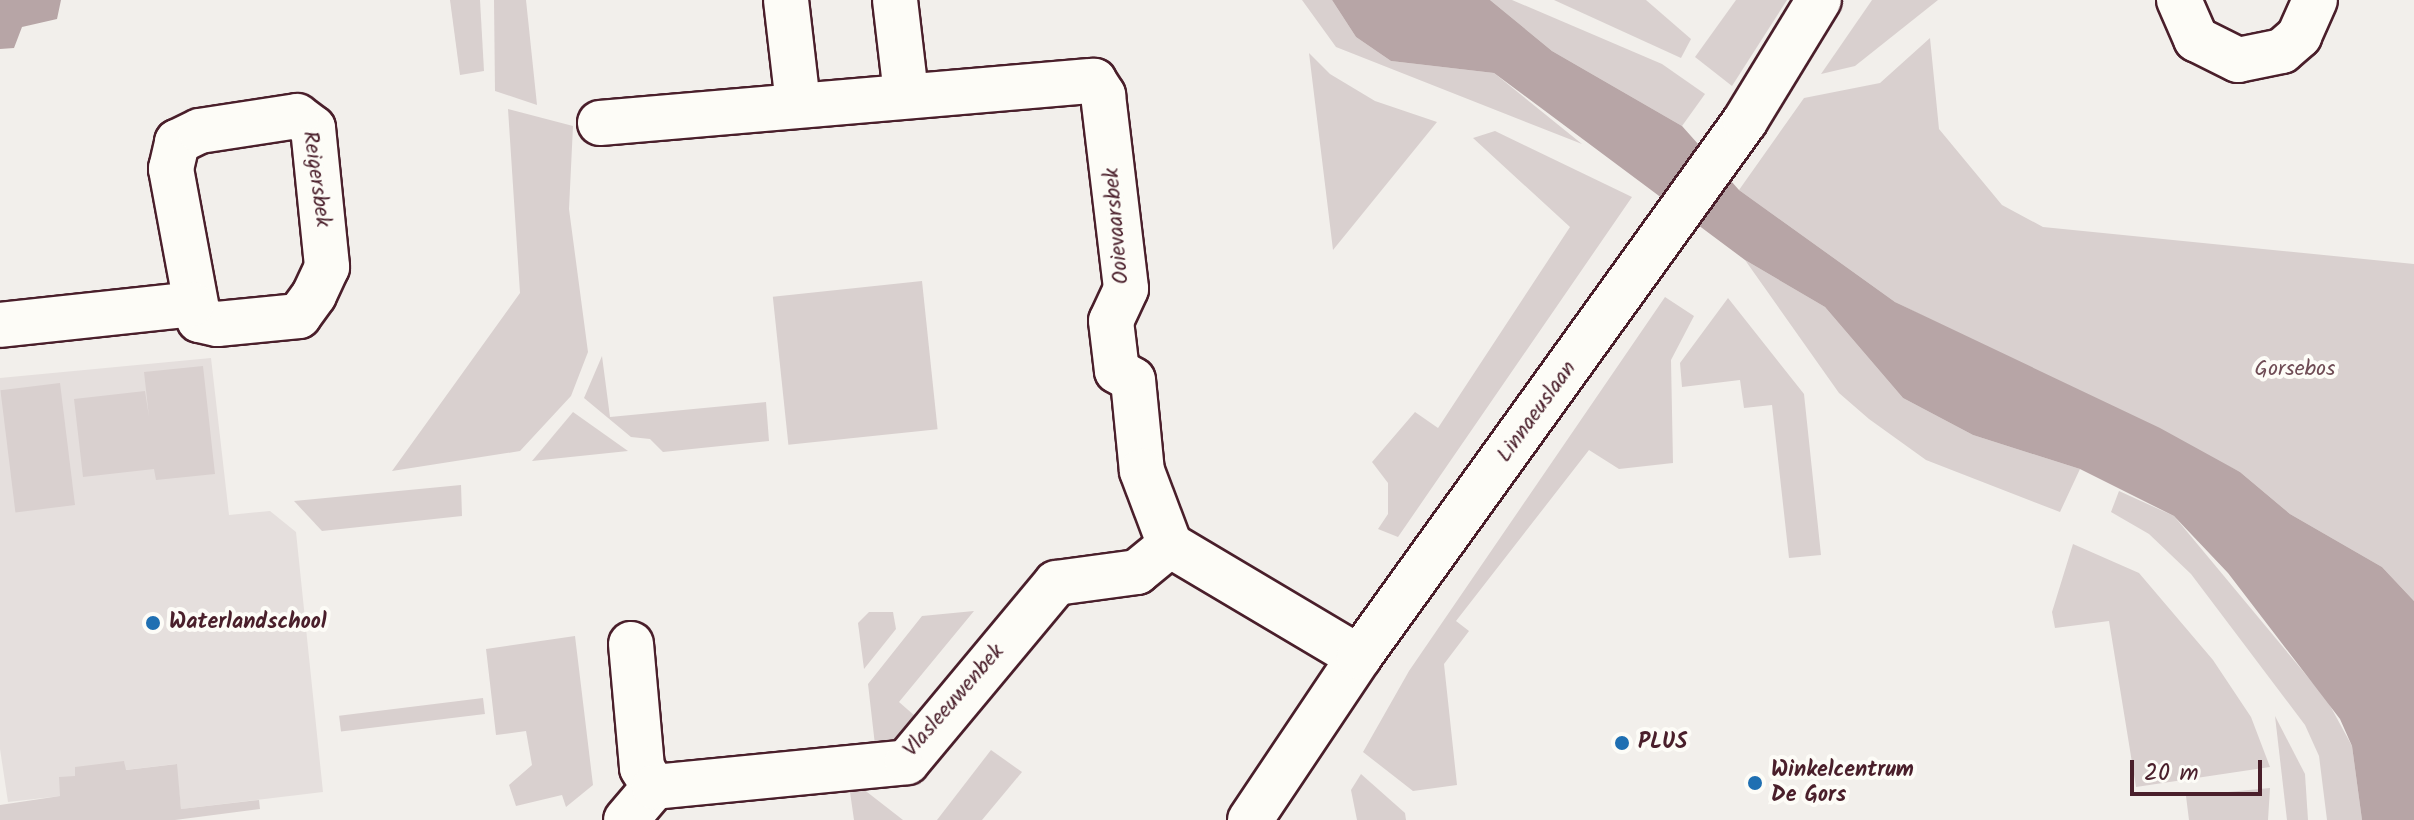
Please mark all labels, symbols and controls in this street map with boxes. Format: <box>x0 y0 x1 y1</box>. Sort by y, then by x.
street label: Reigersbek <box>296 129 336 229</box>
street label: Ooievaarsbek <box>1099 167 1135 285</box>
street label: Linnaeuslaan <box>1491 356 1583 468</box>
park label: Gorsebos <box>2255 357 2335 383</box>
place label: Waterlandschool <box>169 610 327 636</box>
marker: Waterlandschool <box>144 614 162 632</box>
street label: Vlasleeuwenbek <box>898 639 1010 763</box>
place label: PLUS <box>1638 730 1687 756</box>
marker: PLUS <box>1613 734 1631 752</box>
scale bar <box>2134 744 2266 794</box>
text: 20 m <box>2144 754 2199 793</box>
place label: Winkelcentrum De Gors <box>1771 757 1914 808</box>
marker: Winkelcentrum De Gors <box>1746 774 1764 792</box>

